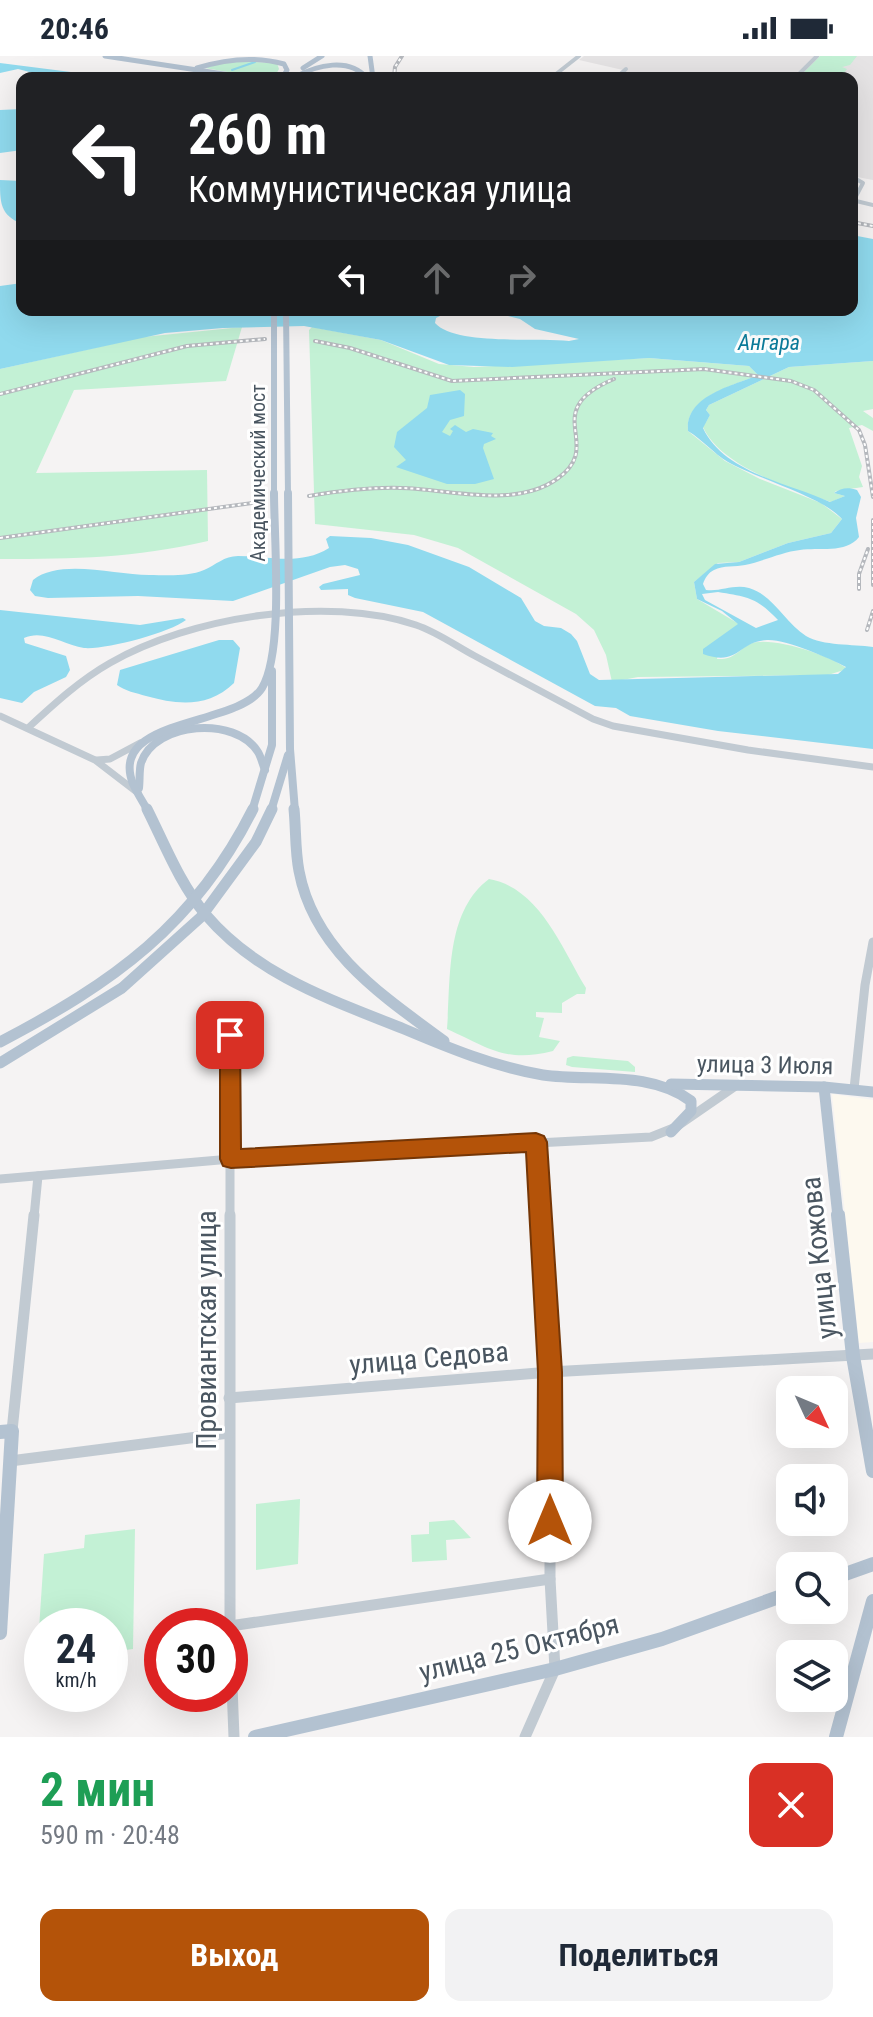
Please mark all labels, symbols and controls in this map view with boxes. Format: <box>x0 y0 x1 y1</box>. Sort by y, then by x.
text: 20:46 <box>40 11 109 46</box>
text: 260 m <box>188 102 327 168</box>
icon: left <box>56 104 160 208</box>
text: Коммунистическая улица <box>188 169 572 211</box>
icon: left <box>331 256 375 300</box>
icon: ahead <box>415 256 459 300</box>
icon: right <box>499 256 543 300</box>
water label: Ангара <box>737 330 800 355</box>
street label: Академический мост <box>246 384 270 562</box>
pin <box>196 1001 264 1069</box>
icon: arrive <box>208 1013 252 1057</box>
street label: улица 3 Июля <box>697 1050 833 1080</box>
street label: улица Кожова <box>794 1175 844 1341</box>
street label: Провиантская улица <box>190 1210 223 1450</box>
street label: улица Седова <box>348 1335 510 1381</box>
north arrow <box>776 1376 848 1448</box>
map controls <box>776 1376 848 1712</box>
button: sound <box>776 1464 848 1536</box>
position arrow <box>508 1479 592 1563</box>
button: search <box>776 1552 848 1624</box>
street label: улица 25 Октября <box>416 1607 622 1689</box>
speed limit sign: 30 <box>144 1608 248 1712</box>
text: 24 <box>56 1626 96 1673</box>
button: layers <box>776 1640 848 1712</box>
text: km/h <box>55 1668 97 1692</box>
text: 2 мин <box>40 1761 155 1818</box>
button: close <box>749 1763 833 1847</box>
text: 590 m · 20:48 <box>40 1820 180 1850</box>
button: Выход <box>40 1909 429 2001</box>
button: Поделиться <box>445 1909 833 2001</box>

